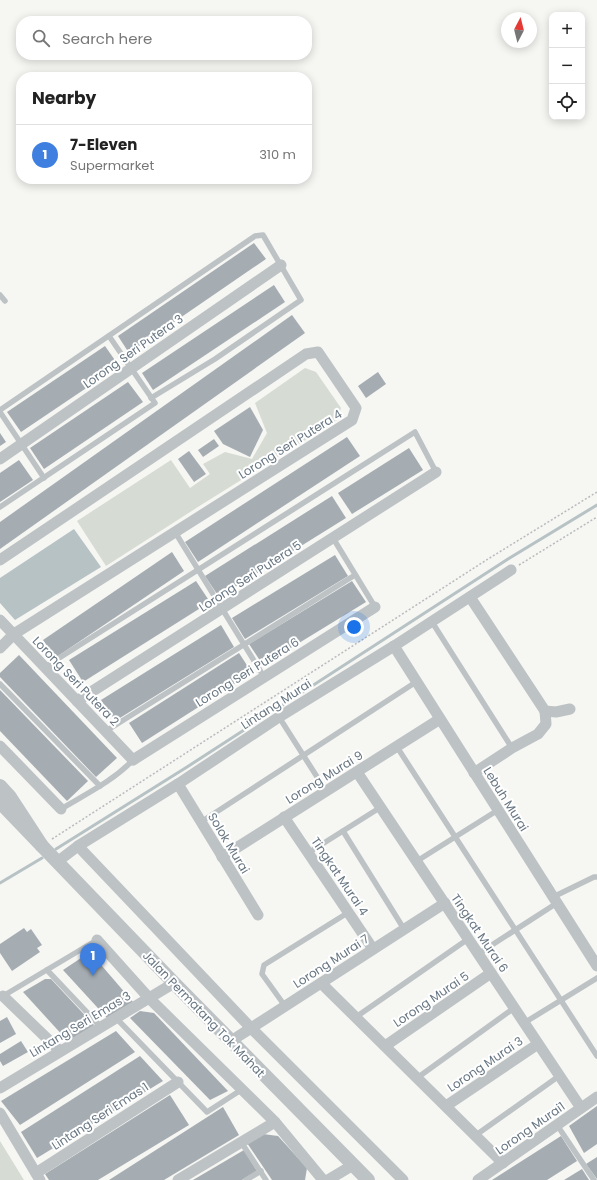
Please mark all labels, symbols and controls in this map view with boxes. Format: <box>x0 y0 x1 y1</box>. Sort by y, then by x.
north arrow <box>501 12 537 48</box>
map controls <box>549 12 585 120</box>
button: + <box>549 12 585 48</box>
search box <box>16 16 312 60</box>
icon: search <box>30 27 52 49</box>
text: Search here <box>62 28 152 49</box>
button: − <box>549 48 585 84</box>
button: locate <box>549 84 585 120</box>
text: Nearby <box>32 86 96 110</box>
text: 7-Eleven <box>70 134 137 155</box>
text: 1 <box>43 145 47 164</box>
text: 310 m <box>259 145 296 164</box>
text: Supermarket <box>70 156 154 175</box>
street label: Lorong Seri Putera 3 <box>80 310 186 392</box>
street label: Lorong Seri Putera 4 <box>235 405 345 483</box>
street label: Lorong Seri Putera 5 <box>196 536 304 616</box>
your location <box>344 617 364 637</box>
street label: Lorong Seri Putera 2 <box>29 633 123 730</box>
street label: Lorong Seri Putera 6 <box>192 633 302 711</box>
street label: Lintang Murai <box>237 675 315 733</box>
street label: Lorong Murai 9 <box>282 746 366 808</box>
street label: Lebuh Murai <box>479 764 533 834</box>
street label: Solok Murai <box>204 809 254 877</box>
street label: Tingkat Murai 4 <box>307 833 373 919</box>
street label: Tingkat Murai 6 <box>447 890 513 976</box>
street label: Lorong Murai 7 <box>290 930 373 992</box>
pin: 1 <box>80 943 106 976</box>
street label: Jalan Permatang Tok Mahat <box>139 947 269 1081</box>
street label: Lorong Murai 5 <box>390 967 472 1031</box>
street label: Lintang Seri Emas 3 <box>26 987 134 1061</box>
street label: Lorong Murai 3 <box>444 1032 526 1096</box>
street label: Lintang Seri Emas 1 <box>48 1078 152 1154</box>
street label: Lorong Murai1 <box>492 1098 568 1158</box>

